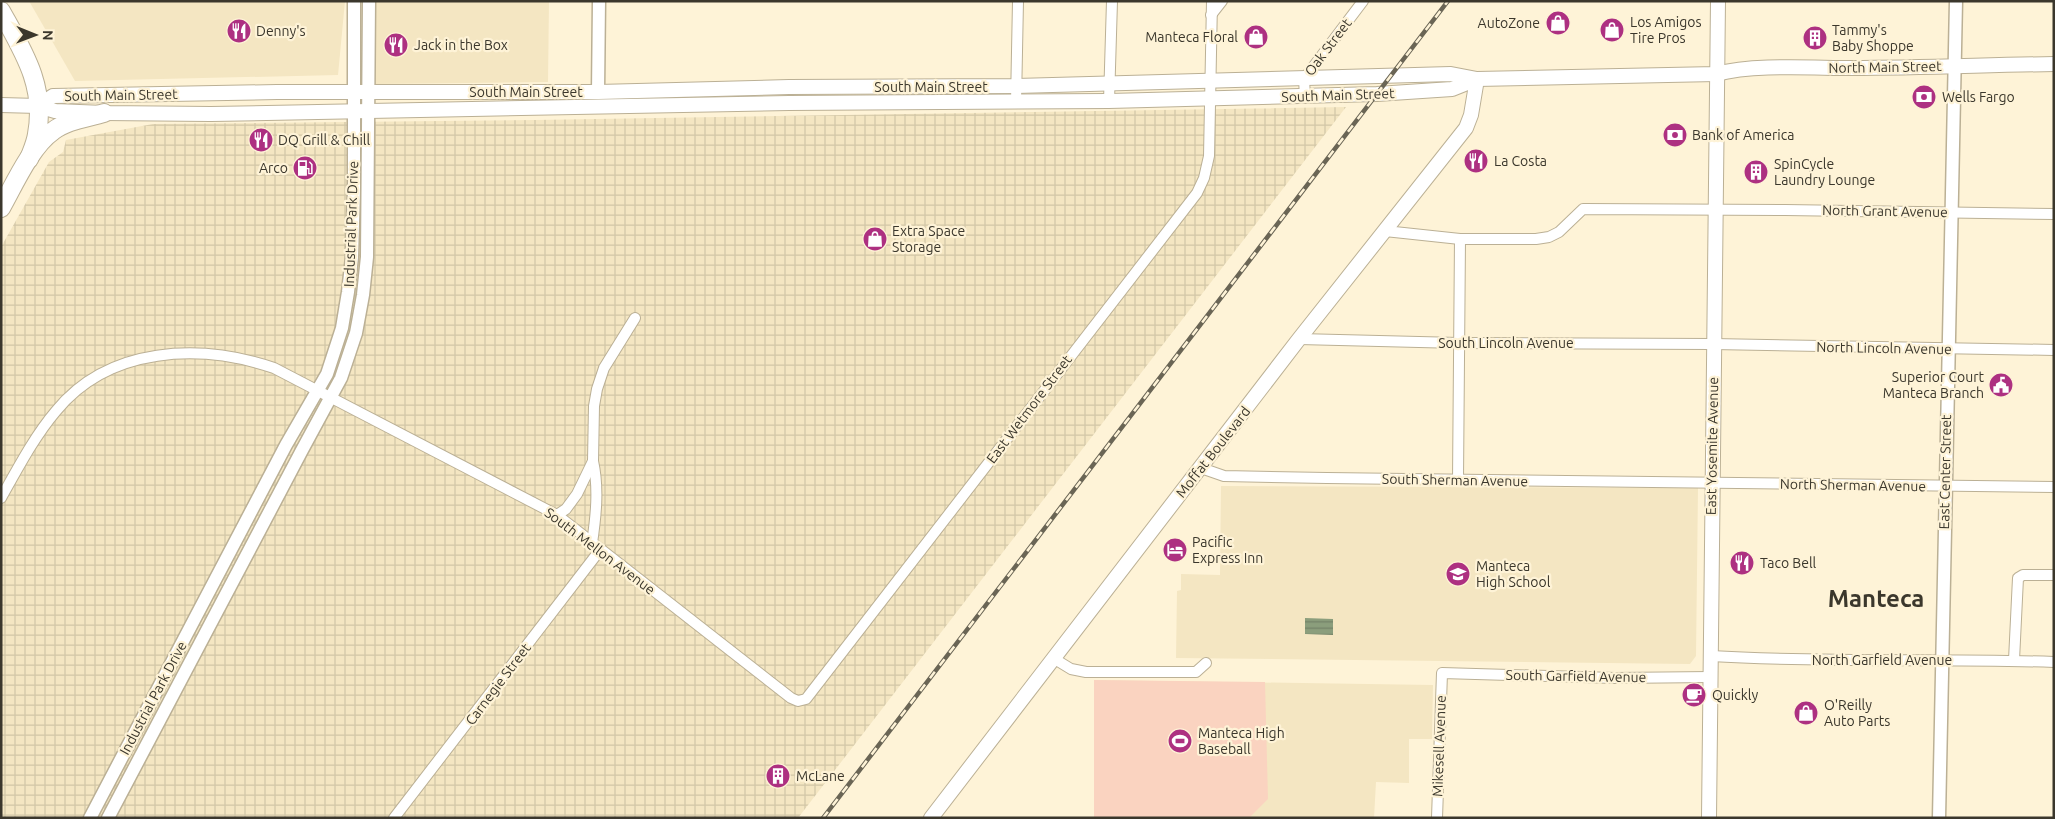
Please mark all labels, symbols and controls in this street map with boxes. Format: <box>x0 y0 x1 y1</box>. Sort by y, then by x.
north arrow <box>10 10 60 60</box>
shop icon: AutoZone <box>1545 10 1571 36</box>
place label: Los Amigos Tire Pros <box>1630 14 1702 46</box>
street label: Oak Street <box>1301 15 1355 79</box>
place label: AutoZone <box>1478 15 1540 31</box>
shop icon: Los Amigos Tire Pros <box>1599 17 1625 43</box>
restaurant icon: Denny's <box>226 18 252 44</box>
place label: Tammy's Baby Shoppe <box>1832 22 1914 54</box>
place label: Denny's <box>256 23 306 39</box>
shop icon: Manteca Floral <box>1243 24 1269 50</box>
building icon: Tammy's Baby Shoppe <box>1802 25 1828 51</box>
place label: Manteca Floral <box>1145 29 1238 45</box>
text: N <box>40 30 56 41</box>
restaurant icon: Jack in the Box <box>383 32 409 58</box>
place label: Jack in the Box <box>414 37 508 53</box>
street label: North Main Street <box>1828 58 1942 76</box>
street label: South Main Street <box>874 79 988 95</box>
street label: South Main Street <box>469 84 583 100</box>
bank icon: Wells Fargo <box>1911 84 1937 110</box>
street label: South Main Street <box>1281 85 1395 105</box>
street label: South Main Street <box>64 86 178 104</box>
place label: Wells Fargo <box>1942 89 2015 105</box>
bank icon: Bank of America <box>1662 122 1688 148</box>
restaurant icon: DQ Grill & Chill <box>248 127 274 153</box>
place label: Bank of America <box>1692 127 1794 143</box>
place label: DQ Grill & Chill <box>278 132 370 148</box>
restaurant icon: La Costa <box>1463 148 1489 174</box>
place label: La Costa <box>1494 153 1547 169</box>
fuel station icon: Arco <box>292 155 318 181</box>
place label: SpinCycle Laundry Lounge <box>1774 156 1875 188</box>
building icon: SpinCycle Laundry Lounge <box>1743 159 1769 185</box>
place label: Arco <box>259 160 288 176</box>
street label: Industrial Park Drive <box>341 161 361 287</box>
street label: North Grant Avenue <box>1822 202 1948 220</box>
place label: Extra Space Storage <box>892 223 965 255</box>
shop icon: Extra Space Storage <box>862 226 888 252</box>
street label: South Lincoln Avenue <box>1438 335 1574 351</box>
street label: North Lincoln Avenue <box>1816 339 1952 357</box>
street label: East Wetmore Street <box>983 351 1075 466</box>
place label: Superior Court Manteca Branch <box>1883 369 1984 401</box>
public building icon: Superior Court Manteca Branch <box>1988 372 2014 398</box>
street label: East Yosemite Avenue <box>1703 377 1721 515</box>
street label: Moffat Boulevard <box>1173 403 1253 501</box>
street label: East Center Street <box>1936 414 1954 530</box>
street label: South Sherman Avenue <box>1382 471 1528 489</box>
street label: North Sherman Avenue <box>1780 476 1926 494</box>
street label: South Mellon Avenue <box>542 504 658 598</box>
place label: Pacific Express Inn <box>1192 534 1263 566</box>
hotel icon: Pacific Express Inn <box>1162 537 1188 563</box>
restaurant icon: Taco Bell <box>1729 550 1755 576</box>
place label: Taco Bell <box>1760 555 1817 571</box>
place label: Manteca High School <box>1476 558 1551 590</box>
school or university icon: Manteca High School <box>1445 561 1471 587</box>
district label: Manteca <box>1828 585 1924 612</box>
street label: Industrial Park Drive <box>116 639 190 757</box>
street label: Carnegie Street <box>462 640 534 728</box>
street label: North Garfield Avenue <box>1812 652 1952 668</box>
street label: South Garfield Avenue <box>1506 667 1646 685</box>
cafe icon: Quickly <box>1681 682 1707 708</box>
place label: Quickly <box>1712 687 1758 703</box>
street label: Mikesell Avenue <box>1429 695 1449 797</box>
place label: O'Reilly Auto Parts <box>1824 697 1890 729</box>
shop icon: O'Reilly Auto Parts <box>1793 700 1819 726</box>
place label: Manteca High Baseball <box>1198 725 1285 757</box>
sports icon: Manteca High Baseball <box>1167 728 1193 754</box>
building icon: McLane <box>765 763 791 789</box>
place label: McLane <box>796 768 845 784</box>

